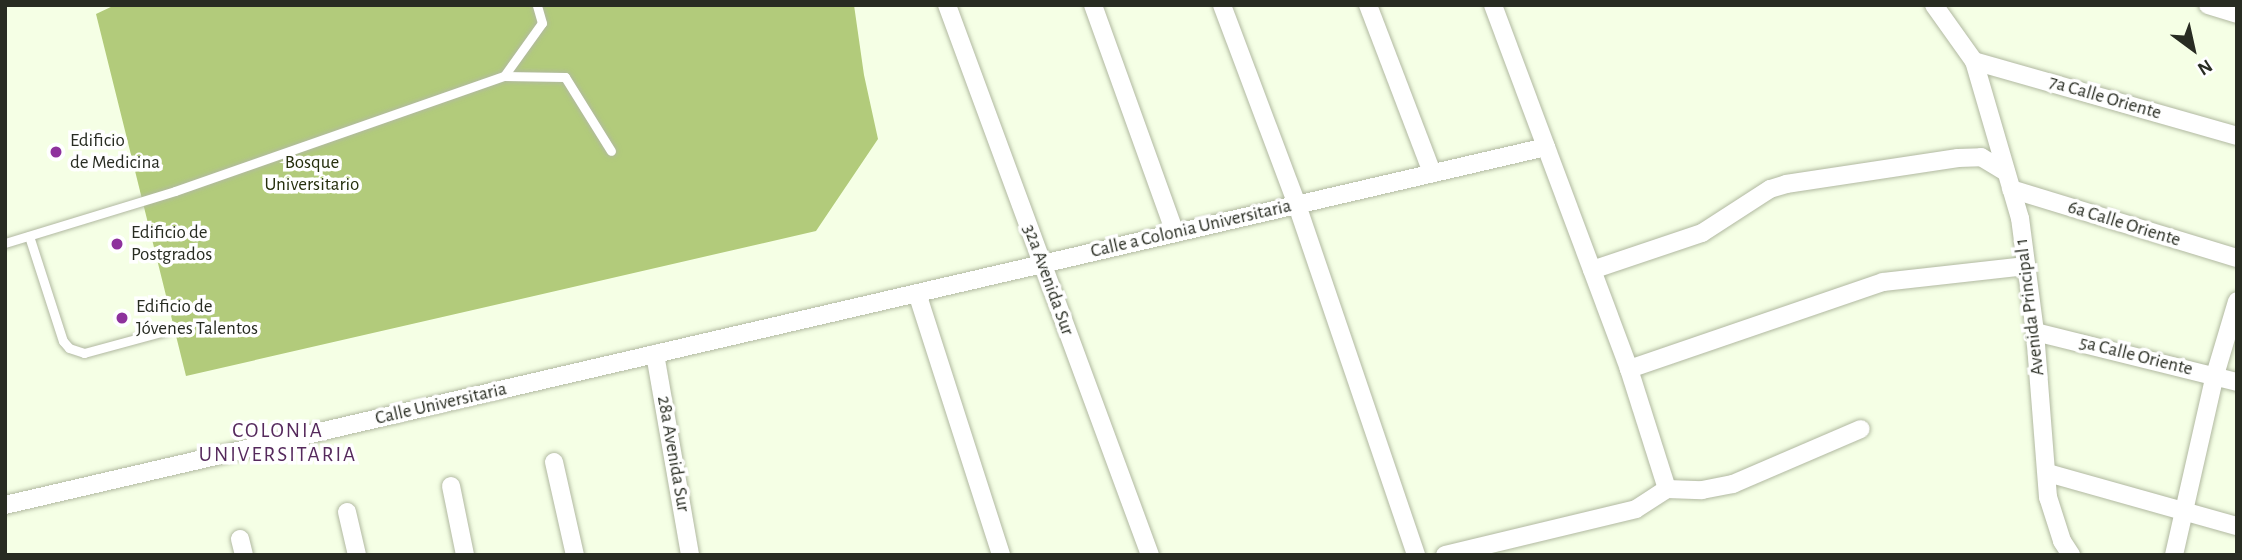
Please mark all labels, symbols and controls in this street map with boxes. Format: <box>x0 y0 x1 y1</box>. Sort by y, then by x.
north arrow <box>2158 14 2228 84</box>
text: N <box>2194 55 2215 79</box>
street label: 7a Calle Oriente <box>2046 71 2164 125</box>
place label: Edificio de Medicina <box>70 130 160 174</box>
marker: Edificio de Medicina <box>48 144 64 160</box>
park label: Bosque Universitario <box>265 152 359 196</box>
street label: Calle a Colonia Universitaria <box>1088 195 1294 263</box>
street label: 6a Calle Oriente <box>2065 196 2183 252</box>
street label: 32a Avenida Sur <box>1017 221 1079 339</box>
place label: Edificio de Postgrados <box>131 222 212 266</box>
marker: Edificio de Postgrados <box>109 236 125 252</box>
street label: Avenida Principal 1 <box>2010 237 2050 377</box>
place label: Edificio de Jóvenes Talentos <box>136 296 258 340</box>
marker: Edificio de Jóvenes Talentos <box>114 310 130 326</box>
street label: 5a Calle Oriente <box>2077 331 2195 381</box>
street label: Calle Universitaria <box>373 378 509 430</box>
street label: 28a Avenida Sur <box>652 394 694 514</box>
district label: COLONIA UNIVERSITARIA <box>200 418 356 468</box>

